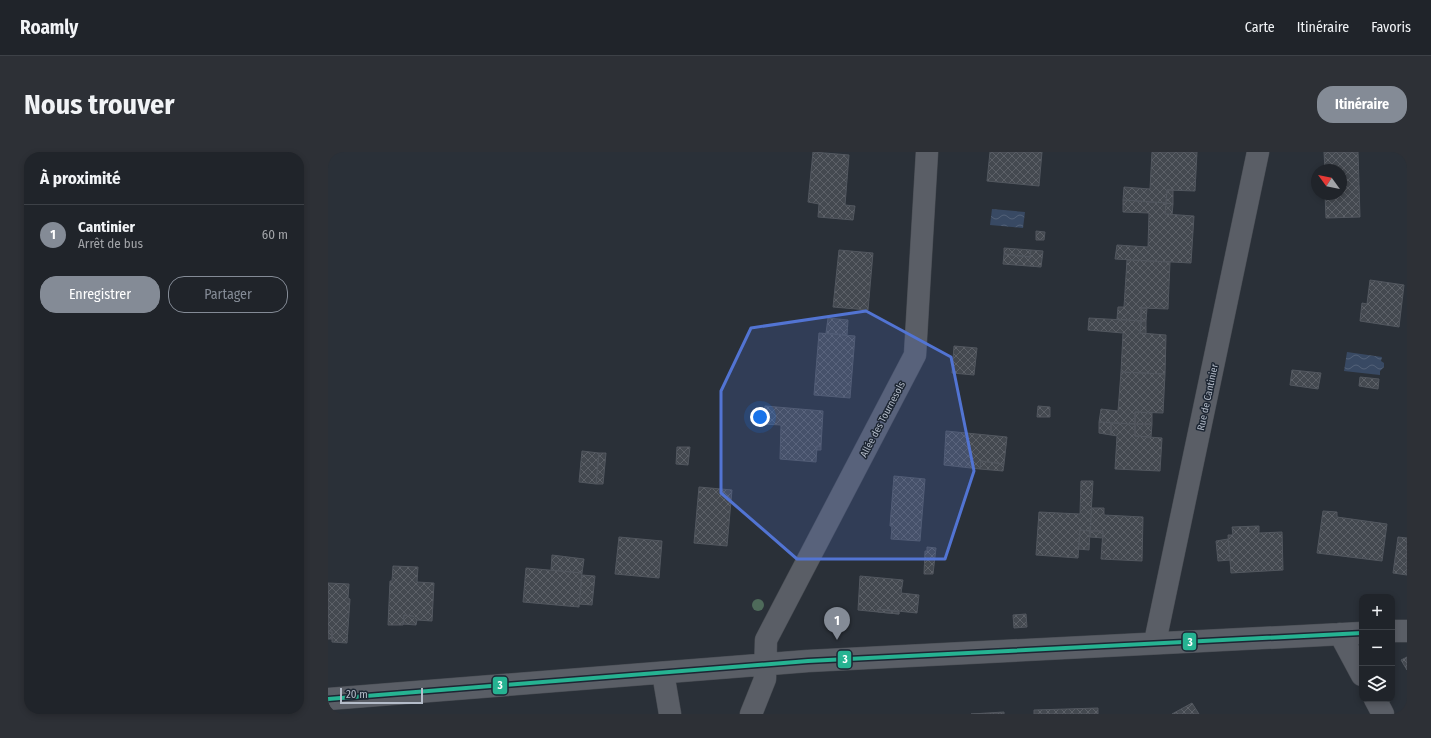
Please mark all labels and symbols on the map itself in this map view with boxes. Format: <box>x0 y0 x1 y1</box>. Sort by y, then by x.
north arrow <box>1311 164 1347 200</box>
street label: Rue de Cantinier <box>1195 362 1221 432</box>
street label: Allée des Tournesols <box>858 379 908 460</box>
your location <box>750 407 770 427</box>
pin: 1 <box>824 607 850 640</box>
line badge: 3 <box>1182 632 1197 651</box>
text: 3 <box>1186 636 1193 649</box>
line badge: 3 <box>837 650 852 669</box>
text: 3 <box>841 653 848 666</box>
line badge: 3 <box>492 676 508 695</box>
text: 3 <box>496 679 503 692</box>
scale bar <box>340 686 423 705</box>

